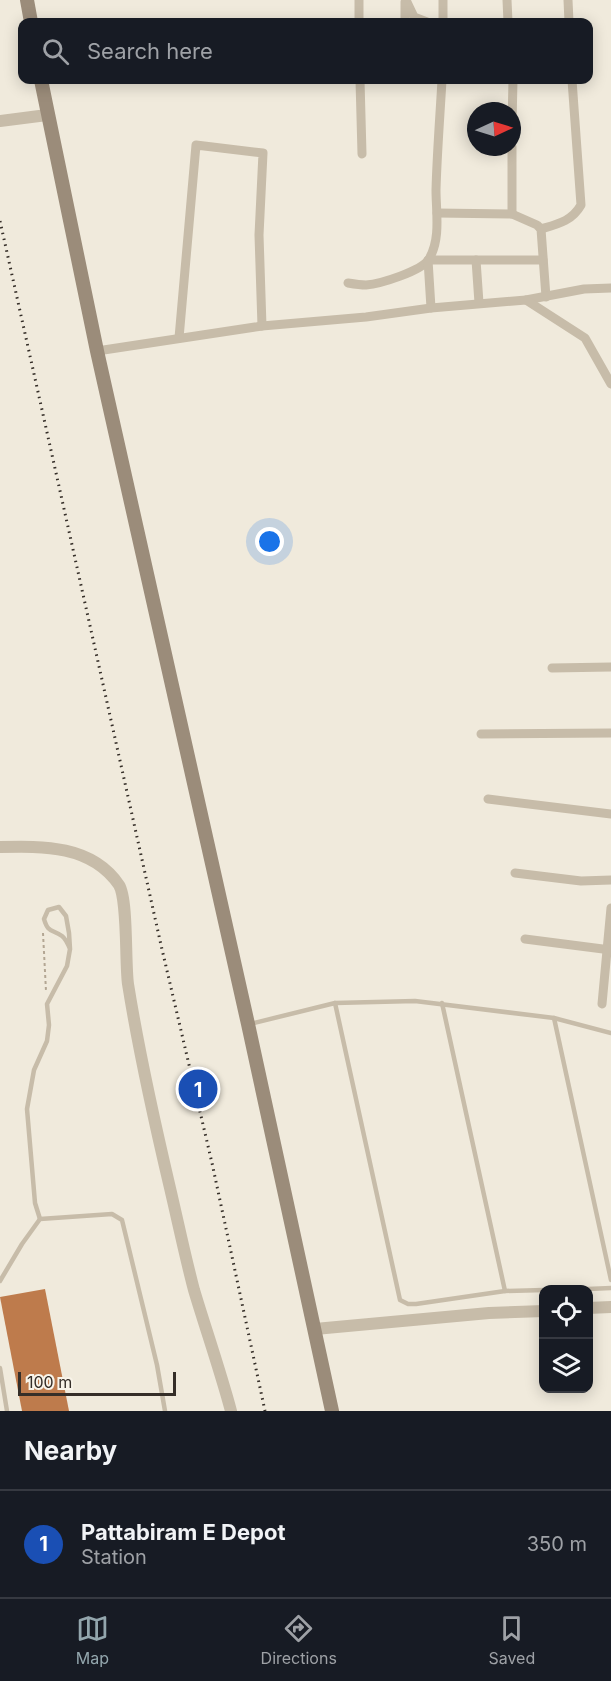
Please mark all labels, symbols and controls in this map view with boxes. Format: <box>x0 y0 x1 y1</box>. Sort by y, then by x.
search box <box>18 18 593 84</box>
icon: search <box>39 35 72 68</box>
text: Search here <box>87 38 213 64</box>
north arrow <box>467 102 521 156</box>
your location <box>255 527 284 556</box>
pin: 1 <box>178 1066 218 1112</box>
map controls <box>539 1285 593 1393</box>
button: locate <box>539 1285 593 1339</box>
button: layers <box>539 1339 593 1393</box>
scale bar <box>18 1369 176 1396</box>
text: 100 m <box>27 1372 72 1392</box>
text: Nearby <box>24 1435 117 1466</box>
text: Pattabiram E Depot <box>81 1519 286 1545</box>
text: 1 <box>39 1532 48 1556</box>
text: 350 m <box>527 1532 587 1556</box>
text: Station <box>81 1545 147 1569</box>
tab: Map <box>76 1612 109 1668</box>
tab: Directions <box>261 1612 337 1668</box>
tab: Saved <box>488 1612 535 1668</box>

